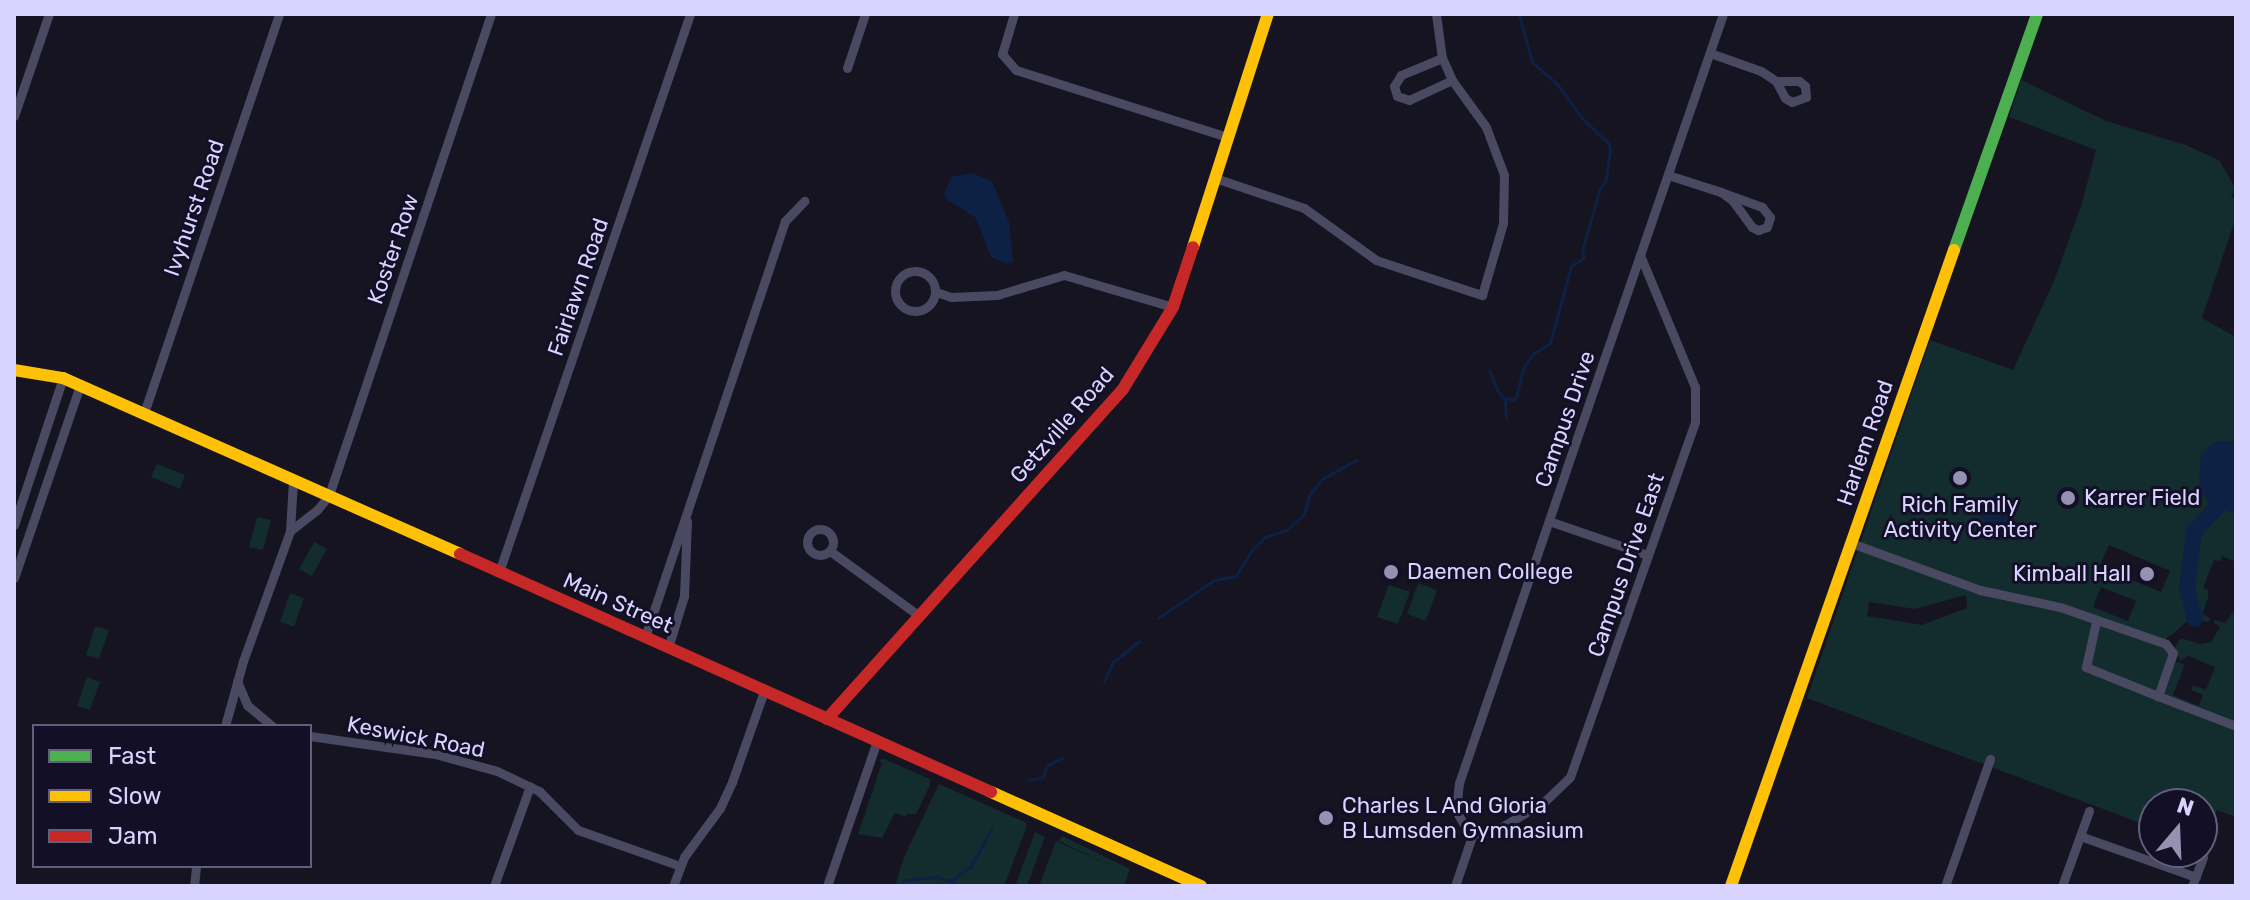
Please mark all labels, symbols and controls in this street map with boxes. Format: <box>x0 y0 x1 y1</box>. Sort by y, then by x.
street label: Ivyhurst Road <box>158 136 230 280</box>
street label: Koster Row <box>362 190 424 308</box>
street label: Fairlawn Road <box>542 215 614 359</box>
street label: Campus Drive <box>1529 347 1601 491</box>
street label: Getzville Road <box>1004 362 1120 488</box>
street label: Harlem Road <box>1831 377 1899 509</box>
street label: Campus Drive East <box>1582 469 1670 661</box>
marker: Rich Family Activity Center <box>1951 469 1969 487</box>
place label: Karrer Field <box>2084 485 2201 511</box>
marker: Karrer Field <box>2059 489 2077 507</box>
place label: Rich Family Activity Center <box>1883 491 2037 542</box>
place label: Daemen College <box>1407 559 1573 585</box>
place label: Kimball Hall <box>2013 561 2131 587</box>
marker: Daemen College <box>1382 563 1400 581</box>
marker: Kimball Hall <box>2138 565 2156 583</box>
street label: Main Street <box>559 567 677 639</box>
street label: Keswick Road <box>345 711 487 763</box>
legend <box>32 724 312 868</box>
text: Fast <box>108 742 156 770</box>
text: Slow <box>108 782 161 810</box>
north arrow <box>2138 788 2218 868</box>
text: N <box>2173 791 2197 822</box>
place label: Charles L And Gloria B Lumsden Gymnasium <box>1342 792 1584 844</box>
marker: Charles L And Gloria B Lumsden Gymnasium <box>1317 809 1335 827</box>
text: Jam <box>108 822 158 850</box>

